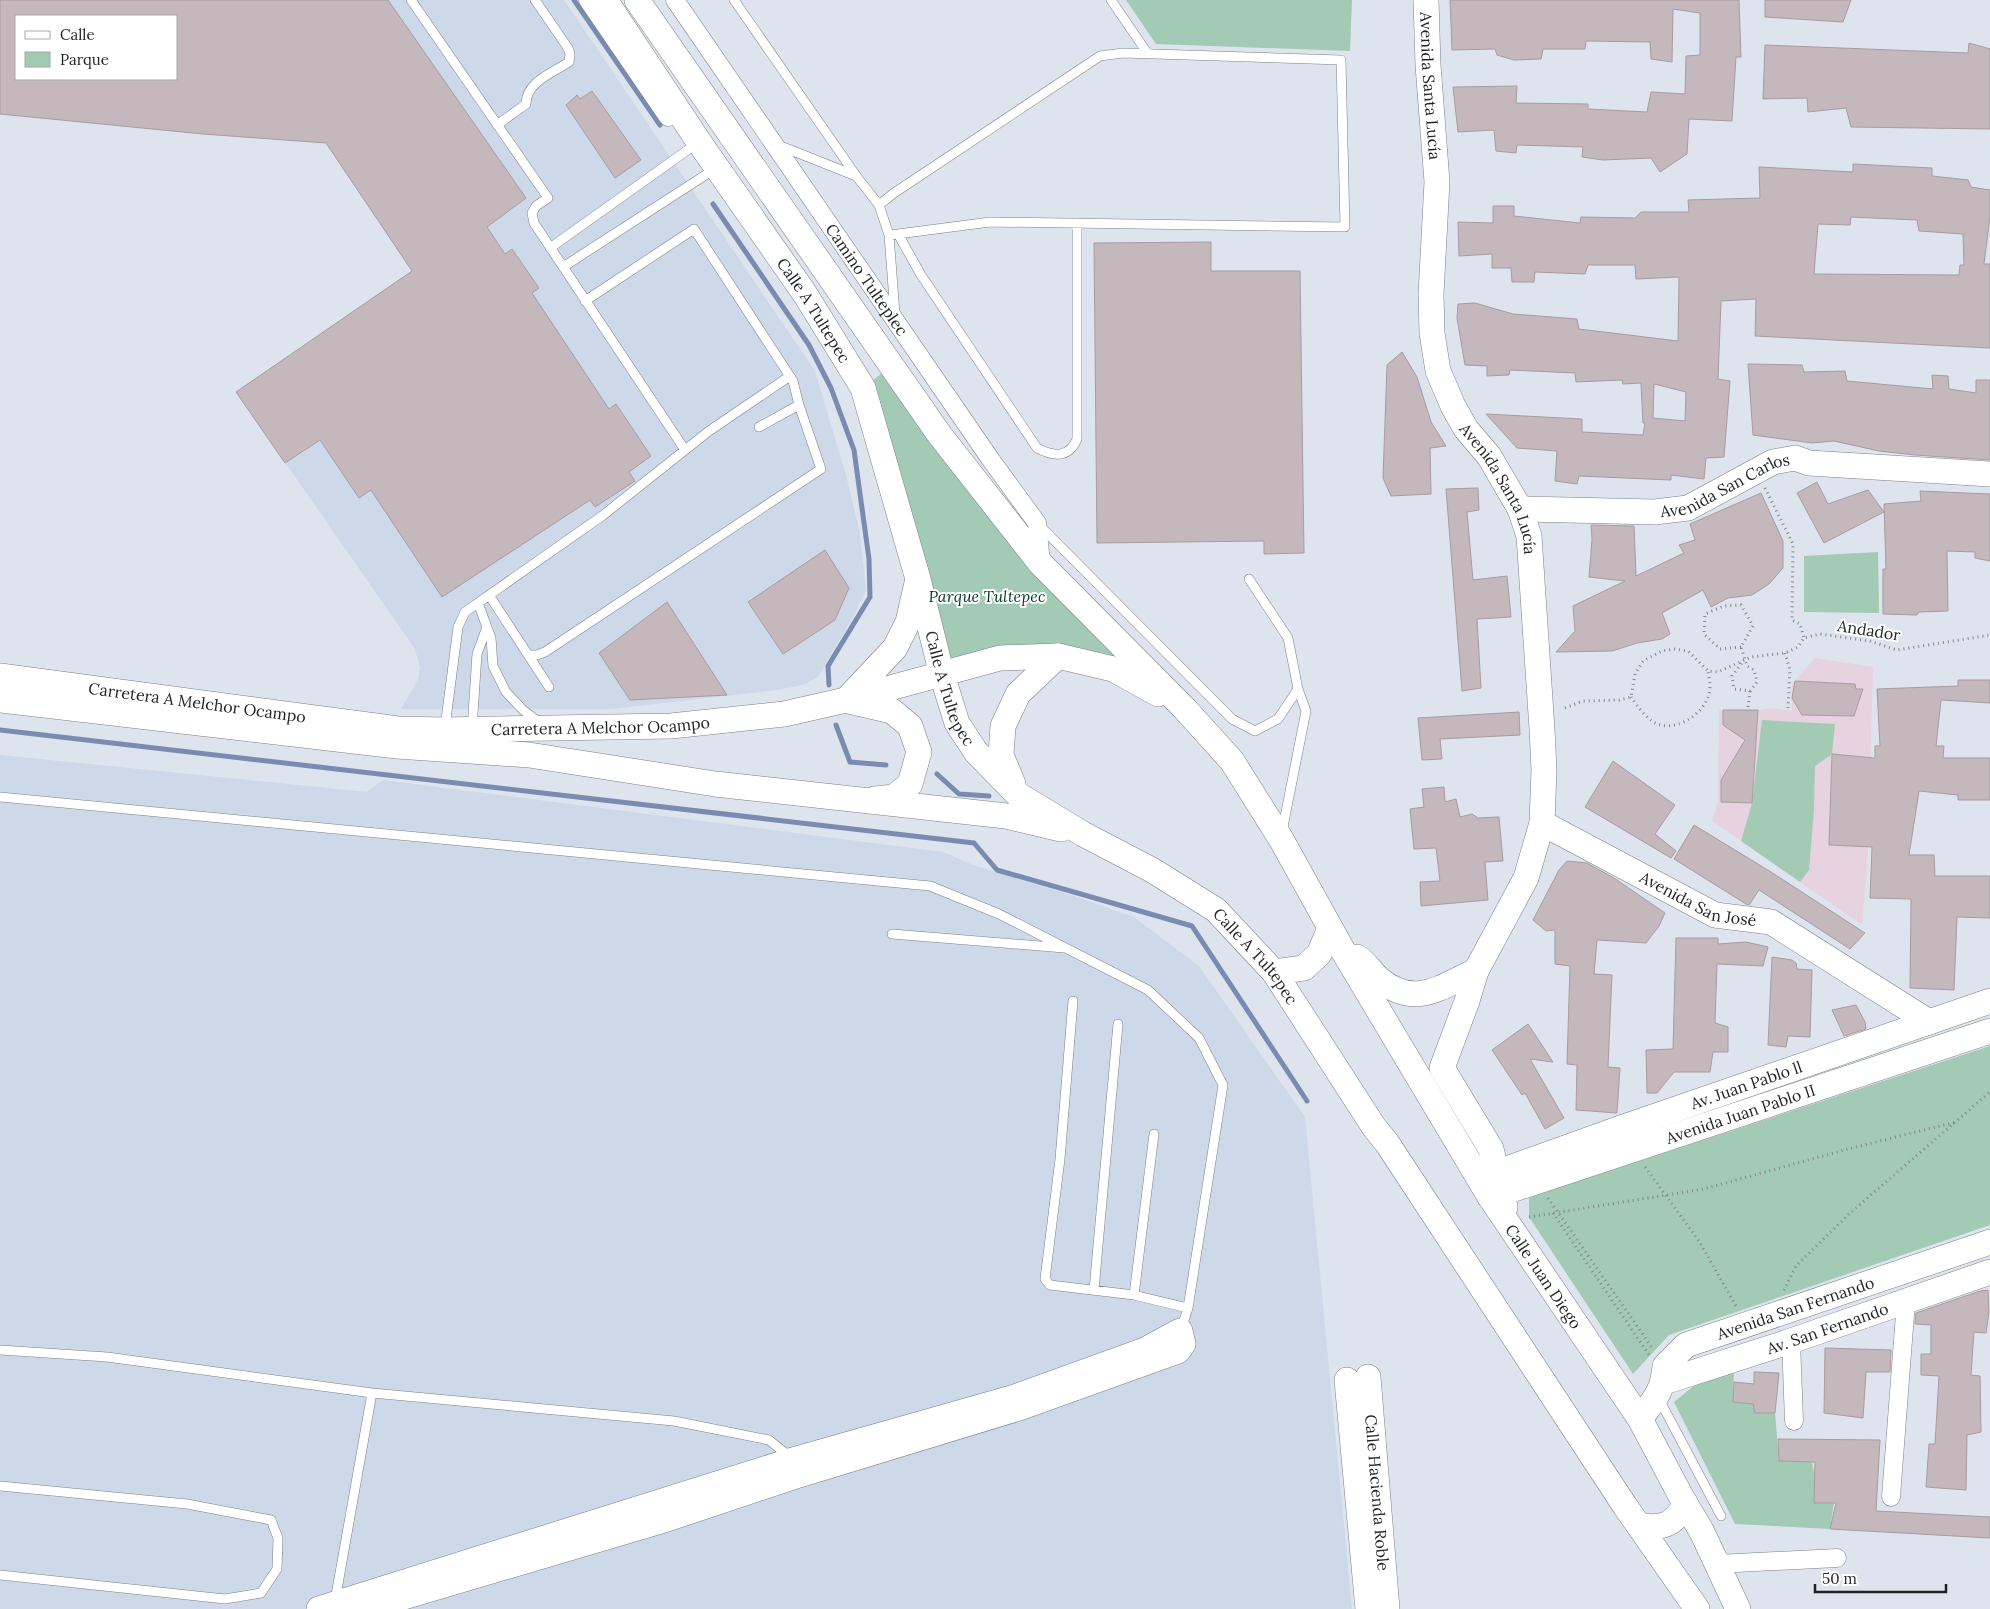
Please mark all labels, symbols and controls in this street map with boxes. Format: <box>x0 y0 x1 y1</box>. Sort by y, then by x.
street label: Avenida Santa Lucía <box>1416 10 1445 161</box>
legend <box>15 15 178 80</box>
text: Calle <box>60 25 95 44</box>
text: Parque <box>60 50 109 69</box>
street label: Camino Tulteplec <box>821 220 912 339</box>
street label: Calle A Tultepec <box>773 254 855 366</box>
street label: Avenida Santa Lucía <box>1455 418 1540 555</box>
street label: Avenida San Carlos <box>1658 449 1791 521</box>
park label: Parque Tultepec <box>929 586 1045 606</box>
street label: Andador <box>1835 615 1902 645</box>
street label: Calle A Tultepec <box>921 629 979 750</box>
street label: Carretera A Melchor Ocampo <box>87 678 307 727</box>
street label: Carretera A Melchor Ocampo <box>491 712 711 739</box>
street label: Avenida San José <box>1636 866 1758 930</box>
street label: Calle A Tultepec <box>1209 904 1302 1008</box>
street label: Av. Juan Pablo ll <box>1687 1056 1805 1114</box>
street label: Avenida Juan Pablo II <box>1662 1080 1818 1148</box>
street label: Calle Juan Diego <box>1501 1220 1586 1333</box>
street label: Avenida San Fernando <box>1713 1272 1877 1344</box>
street label: Av. San Fernando <box>1763 1298 1891 1359</box>
street label: Calle Hacienda Roble <box>1361 1414 1394 1572</box>
scale bar <box>1815 1562 1946 1594</box>
text: 50 m <box>1822 1569 1857 1588</box>

